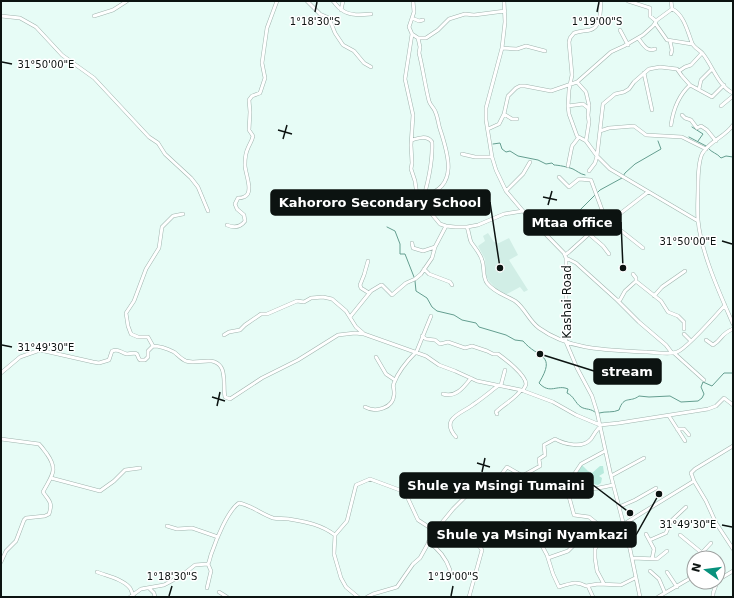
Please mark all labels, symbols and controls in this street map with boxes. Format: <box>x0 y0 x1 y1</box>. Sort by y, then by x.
text: 1°18'30"S <box>290 16 340 27</box>
text: 1°19'00"S <box>572 16 622 27</box>
text: 31°50'00"E <box>18 59 74 70</box>
callout: Kahororo Secondary School <box>271 190 490 215</box>
text: Kahororo Secondary School <box>279 195 481 210</box>
callout: Mtaa office <box>524 210 621 235</box>
text: Mtaa office <box>531 215 613 230</box>
text: 31°50'00"E <box>660 236 716 247</box>
street label: Kashai Road <box>560 265 574 339</box>
text: 31°49'30"E <box>18 342 74 353</box>
callout: stream <box>594 359 661 384</box>
text: stream <box>601 364 653 379</box>
callout: Shule ya Msingi Tumaini <box>400 473 593 498</box>
text: Shule ya Msingi Tumaini <box>407 478 585 493</box>
text: 31°49'30"E <box>660 519 716 530</box>
callout: Shule ya Msingi Nyamkazi <box>428 522 636 547</box>
text: Shule ya Msingi Nyamkazi <box>436 527 628 542</box>
north arrow <box>686 550 726 590</box>
text: N <box>689 562 704 574</box>
text: 1°18'30"S <box>147 571 197 582</box>
text: 1°19'00"S <box>428 571 478 582</box>

